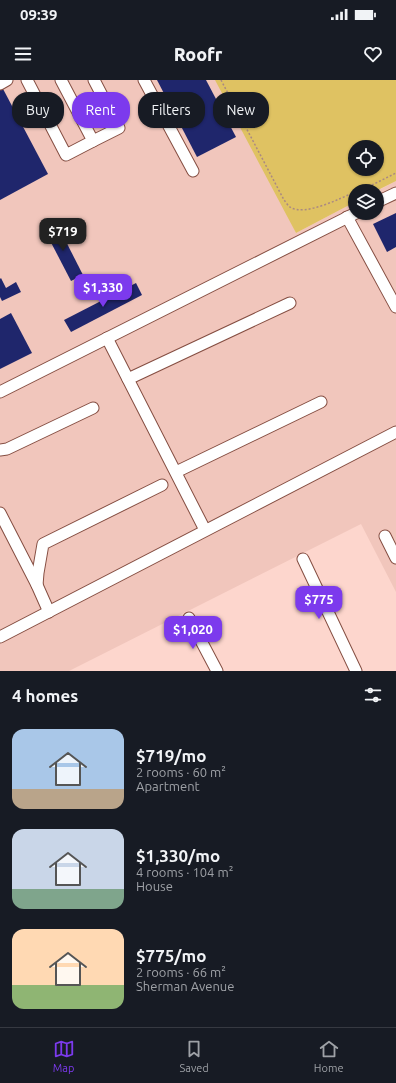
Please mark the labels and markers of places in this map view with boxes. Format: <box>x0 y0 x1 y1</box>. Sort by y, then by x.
pin: $719 <box>39 218 87 252</box>
pin: $1,330 <box>70 274 136 308</box>
pin: $775 <box>295 586 343 620</box>
pin: $1,020 <box>160 616 226 650</box>

